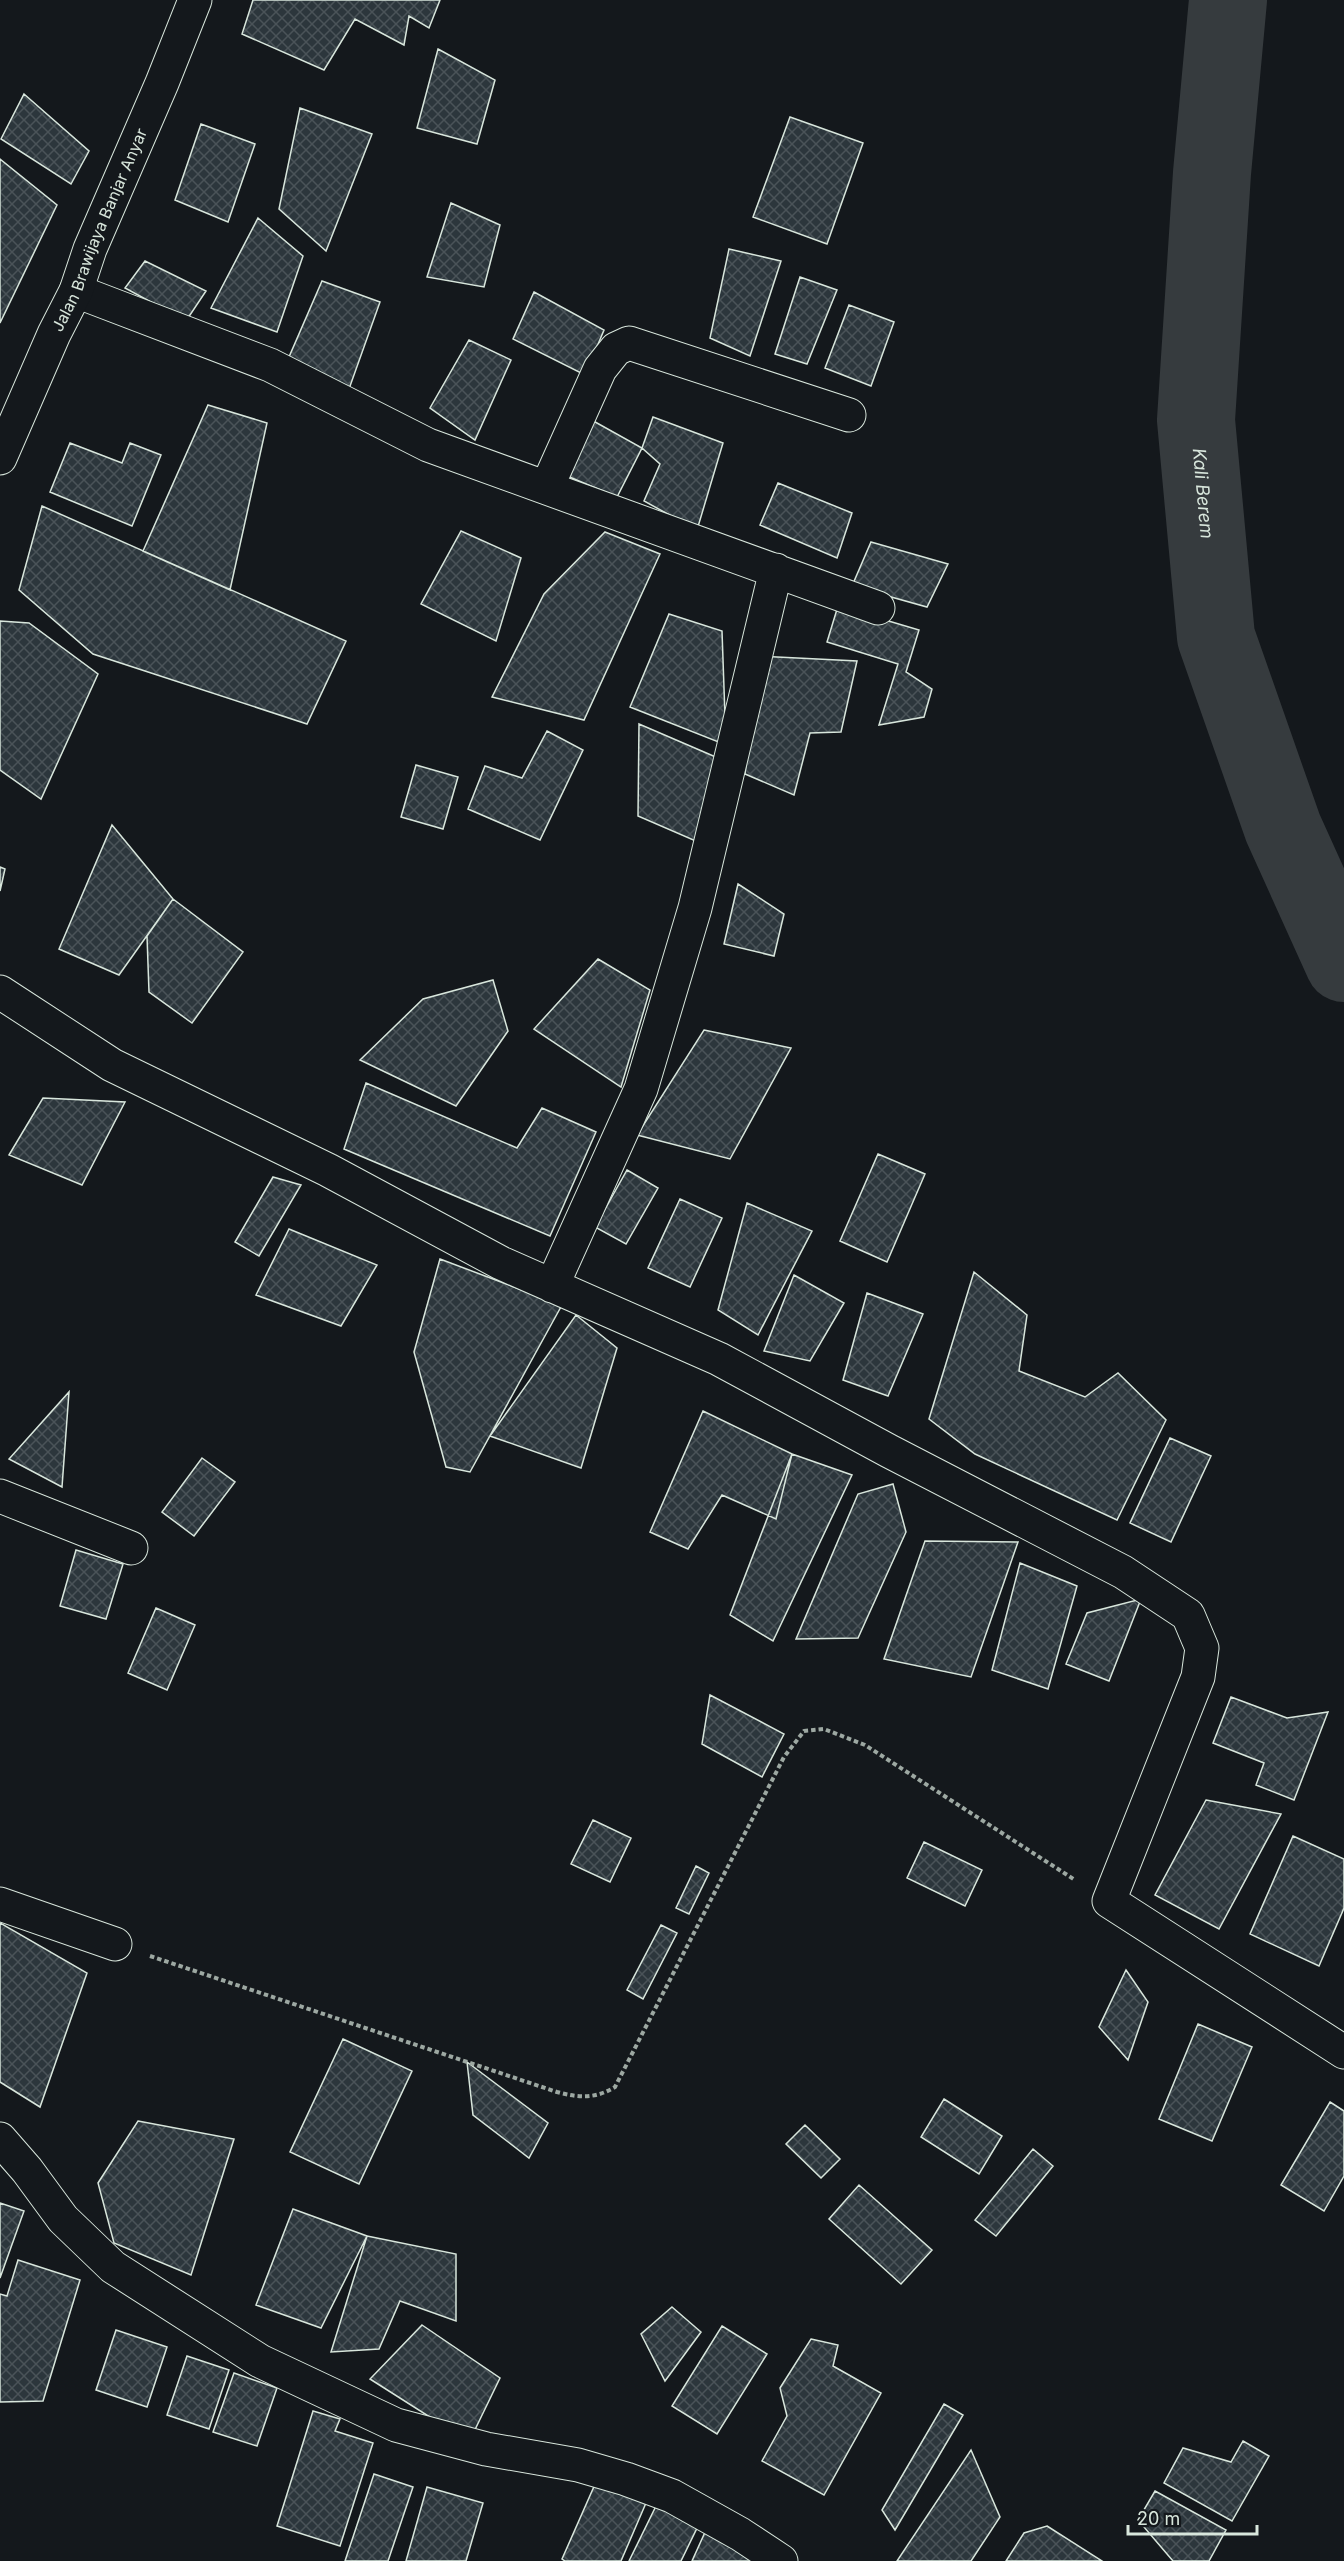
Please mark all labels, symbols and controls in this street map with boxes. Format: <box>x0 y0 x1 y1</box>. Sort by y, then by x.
street label: Jalan Brawijaya Banjar Anyar <box>47 125 151 335</box>
water label: Kali Berem <box>1189 447 1218 540</box>
scale bar <box>1128 2498 1257 2536</box>
text: 20 m <box>1137 2508 1180 2529</box>

